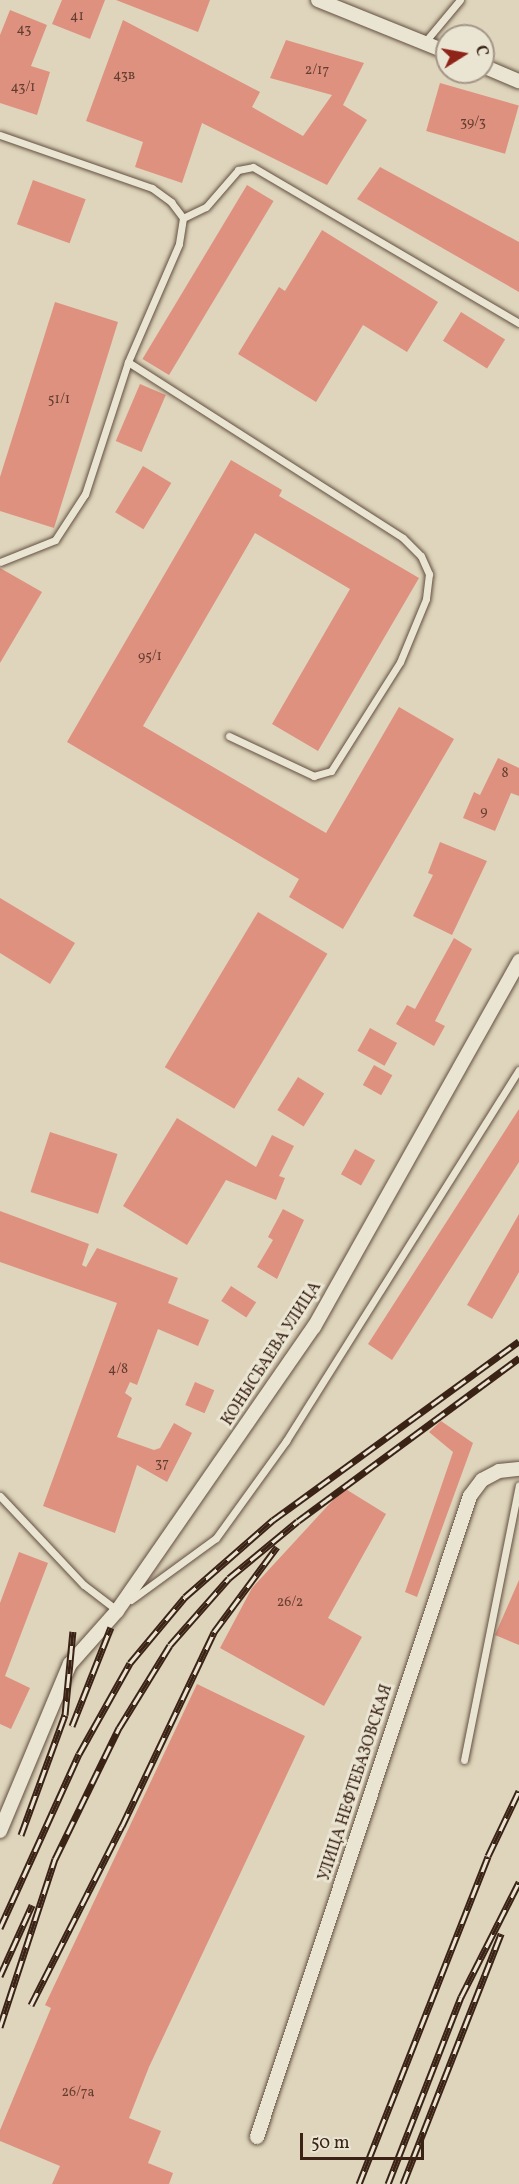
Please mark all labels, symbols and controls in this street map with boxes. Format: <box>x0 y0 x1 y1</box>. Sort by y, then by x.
house number: 41 <box>70 9 84 25</box>
house number: 43 <box>17 22 31 38</box>
north arrow <box>435 24 495 84</box>
text: С <box>469 44 492 58</box>
house number: 2/17 <box>305 63 329 79</box>
house number: 43в <box>113 68 135 84</box>
house number: 43/1 <box>10 80 36 96</box>
house number: 39/3 <box>460 115 486 131</box>
house number: 51/1 <box>48 392 70 408</box>
house number: 95/1 <box>138 649 162 665</box>
house number: 8 <box>501 766 509 782</box>
house number: 9 <box>480 804 488 820</box>
street label: КОНЫСБАЕВА УЛИЦА <box>218 1278 326 1430</box>
house number: 4/8 <box>108 1362 128 1378</box>
house number: 37 <box>155 1456 169 1472</box>
house number: 26/2 <box>277 1595 303 1611</box>
street label: УЛИЦА НЕФТЕБАЗОВСКАЯ <box>315 1682 397 1884</box>
house number: 26/7а <box>61 2085 95 2101</box>
scale bar <box>303 2121 428 2159</box>
text: 50 m <box>311 2131 350 2156</box>

